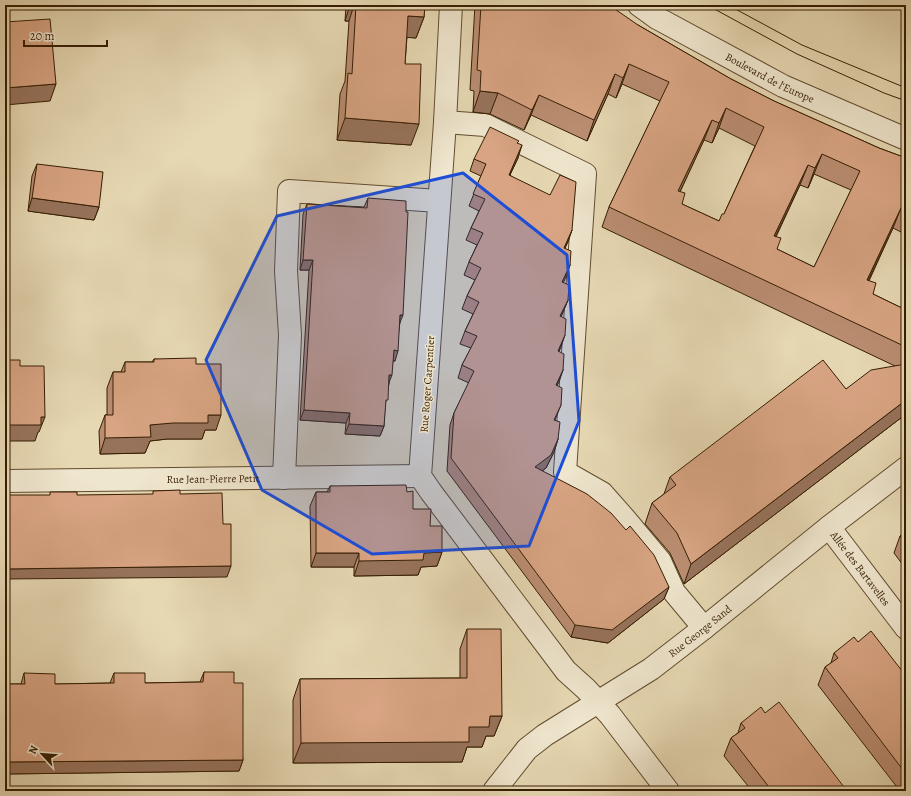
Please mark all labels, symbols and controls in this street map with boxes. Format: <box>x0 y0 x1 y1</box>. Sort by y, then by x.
scale bar <box>24 22 107 48</box>
text: 20 m <box>30 28 54 44</box>
street label: Boulevard de l'Europe <box>723 49 817 107</box>
street label: Rue Roger Carpentier <box>417 335 438 433</box>
street label: Rue Jean-Pierre Petit <box>166 471 260 487</box>
street label: Allée des Bartavelles <box>826 528 893 609</box>
street label: Rue George Sand <box>665 602 735 661</box>
north arrow <box>22 734 62 774</box>
text: N <box>25 743 42 757</box>

